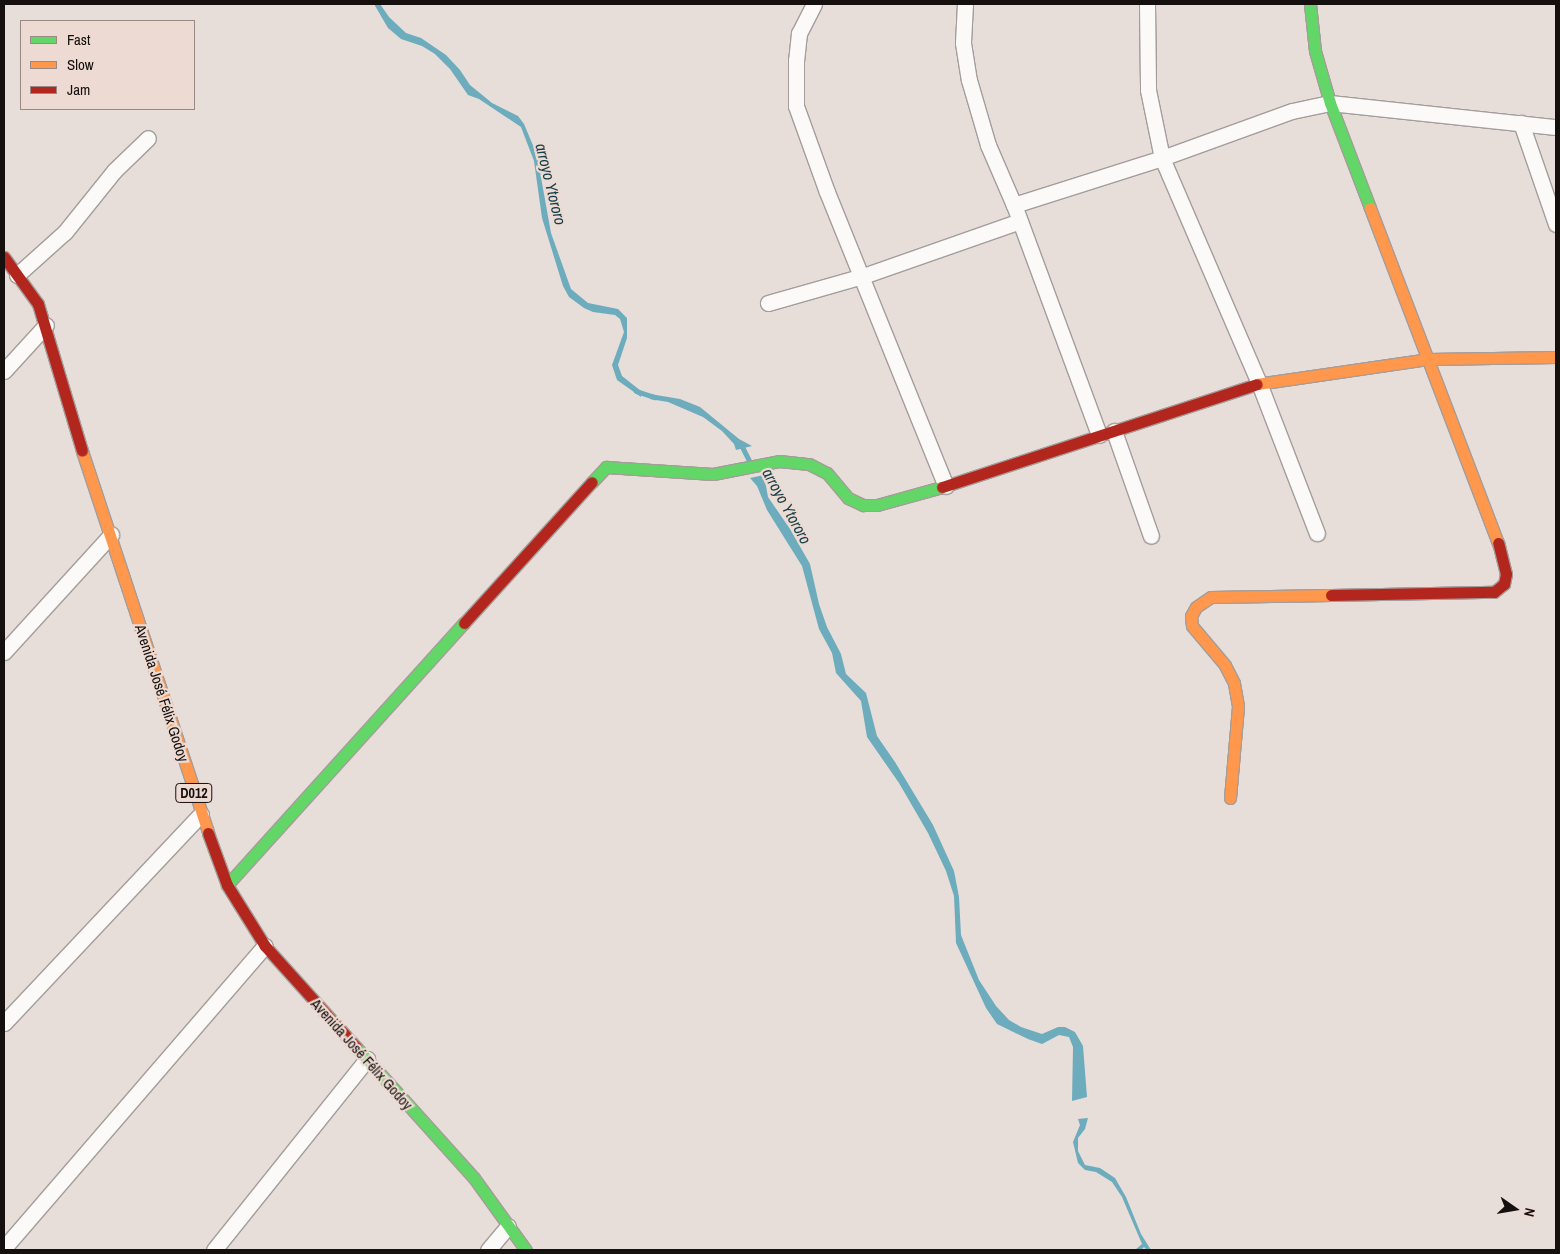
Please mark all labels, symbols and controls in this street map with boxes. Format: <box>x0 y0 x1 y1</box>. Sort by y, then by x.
legend <box>20 20 195 110</box>
text: Fast <box>67 29 90 50</box>
text: Slow <box>67 54 94 75</box>
text: Jam <box>67 79 90 100</box>
water label: arroyo Ytororo <box>532 141 570 227</box>
water label: arroyo Ytororo <box>758 465 816 547</box>
street label: Avenida José Félix Godoy <box>131 622 193 764</box>
road number: D012 <box>175 781 213 804</box>
street label: Avenida José Félix Godoy <box>307 995 417 1113</box>
north arrow <box>1490 1184 1540 1234</box>
text: N <box>1520 1206 1539 1218</box>

